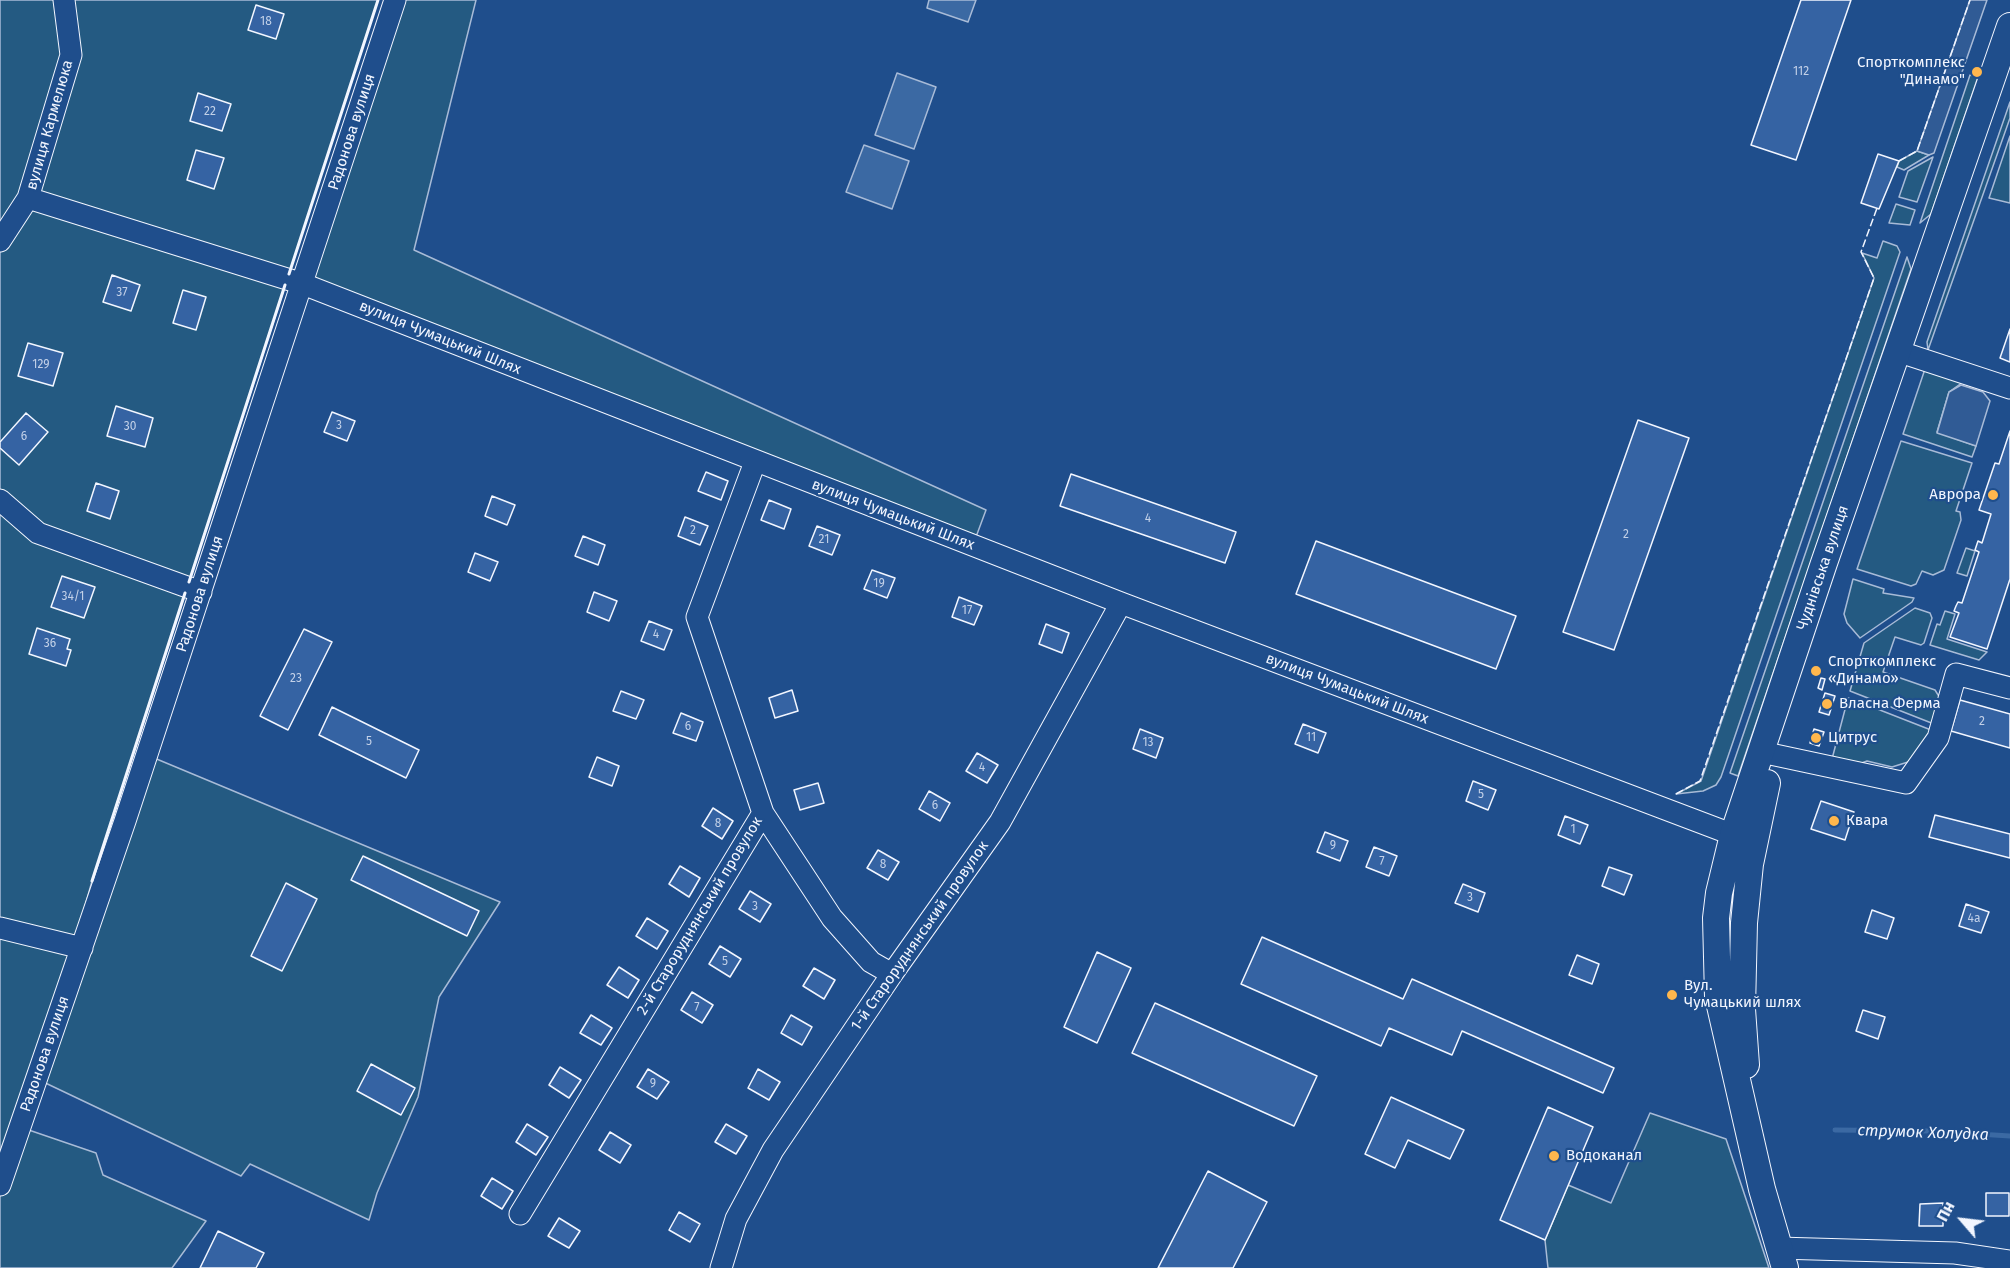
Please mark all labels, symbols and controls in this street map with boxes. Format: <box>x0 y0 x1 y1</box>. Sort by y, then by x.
house number: 18 <box>260 15 272 29</box>
place label: Спорткомплекс "Динамо" <box>1857 54 1965 89</box>
street label: вулиця Кармелюка <box>23 58 77 192</box>
house number: 112 <box>1793 65 1809 79</box>
marker: Спорткомплекс "Динамо" <box>1970 65 1984 79</box>
street label: Радонова вулиця <box>325 71 379 193</box>
house number: 22 <box>204 105 216 119</box>
house number: 37 <box>116 286 128 300</box>
street label: вулиця Чумацький Шлях <box>356 297 524 379</box>
house number: 129 <box>32 358 50 372</box>
house number: 3 <box>336 419 342 433</box>
house number: 30 <box>124 420 136 434</box>
house number: 6 <box>21 430 27 444</box>
street label: вулиця Чумацький Шлях <box>809 476 977 554</box>
place label: Аврора <box>1929 486 1981 504</box>
marker: Аврора <box>1986 488 2000 502</box>
street label: Чуднівська вулиця <box>1793 503 1853 633</box>
house number: 4 <box>1145 512 1151 526</box>
house number: 2 <box>690 524 696 538</box>
house number: 2 <box>1623 528 1629 542</box>
street label: Радонова вулиця <box>173 533 227 655</box>
house number: 21 <box>819 533 829 547</box>
house number: 19 <box>873 577 885 591</box>
house number: 34/1 <box>62 590 84 604</box>
house number: 17 <box>962 604 972 618</box>
house number: 4 <box>653 628 659 642</box>
house number: 36 <box>44 637 56 651</box>
street label: вулиця Чумацький Шлях <box>1263 650 1431 728</box>
place label: Спорткомплекс «Динамо» <box>1828 653 1936 688</box>
marker: Спорткомплекс «Динамо» <box>1809 664 1823 678</box>
house number: 23 <box>290 672 302 686</box>
place label: Власна Ферма <box>1839 695 1941 713</box>
marker: Власна Ферма <box>1820 697 1834 711</box>
house number: 2 <box>1979 715 1985 729</box>
house number: 6 <box>685 720 691 734</box>
place label: Цитрус <box>1828 729 1877 747</box>
house number: 11 <box>1306 731 1316 745</box>
marker: Цитрус <box>1809 731 1823 745</box>
house number: 5 <box>366 735 372 749</box>
house number: 13 <box>1142 736 1154 750</box>
house number: 4 <box>979 761 985 775</box>
house number: 5 <box>1478 788 1484 802</box>
house number: 6 <box>932 799 938 813</box>
place label: Квара <box>1846 812 1888 830</box>
street label: 2-й Староруднянський провулок <box>633 813 767 1019</box>
marker: Квара <box>1827 814 1841 828</box>
house number: 8 <box>715 817 721 831</box>
house number: 1 <box>1570 823 1576 837</box>
street label: 1-й Староруднянський провулок <box>847 838 993 1034</box>
house number: 9 <box>1330 839 1336 853</box>
house number: 7 <box>1379 855 1385 869</box>
house number: 8 <box>880 858 886 872</box>
house number: 3 <box>1467 891 1473 905</box>
house number: 3 <box>752 900 758 914</box>
house number: 4а <box>1968 912 1980 926</box>
house number: 5 <box>722 955 728 969</box>
place label: Вул. Чумацький шлях <box>1684 977 1801 1012</box>
marker: Вул. Чумацький шлях <box>1665 988 1679 1002</box>
street label: Радонова вулиця <box>17 994 73 1114</box>
house number: 7 <box>694 1001 700 1015</box>
house number: 9 <box>650 1077 656 1091</box>
water label: струмок Холудка <box>1857 1121 1989 1145</box>
place label: Водоканал <box>1566 1147 1642 1165</box>
marker: Водоканал <box>1547 1149 1561 1163</box>
north arrow <box>1932 1190 1992 1250</box>
text: Пн <box>1933 1198 1959 1225</box>

